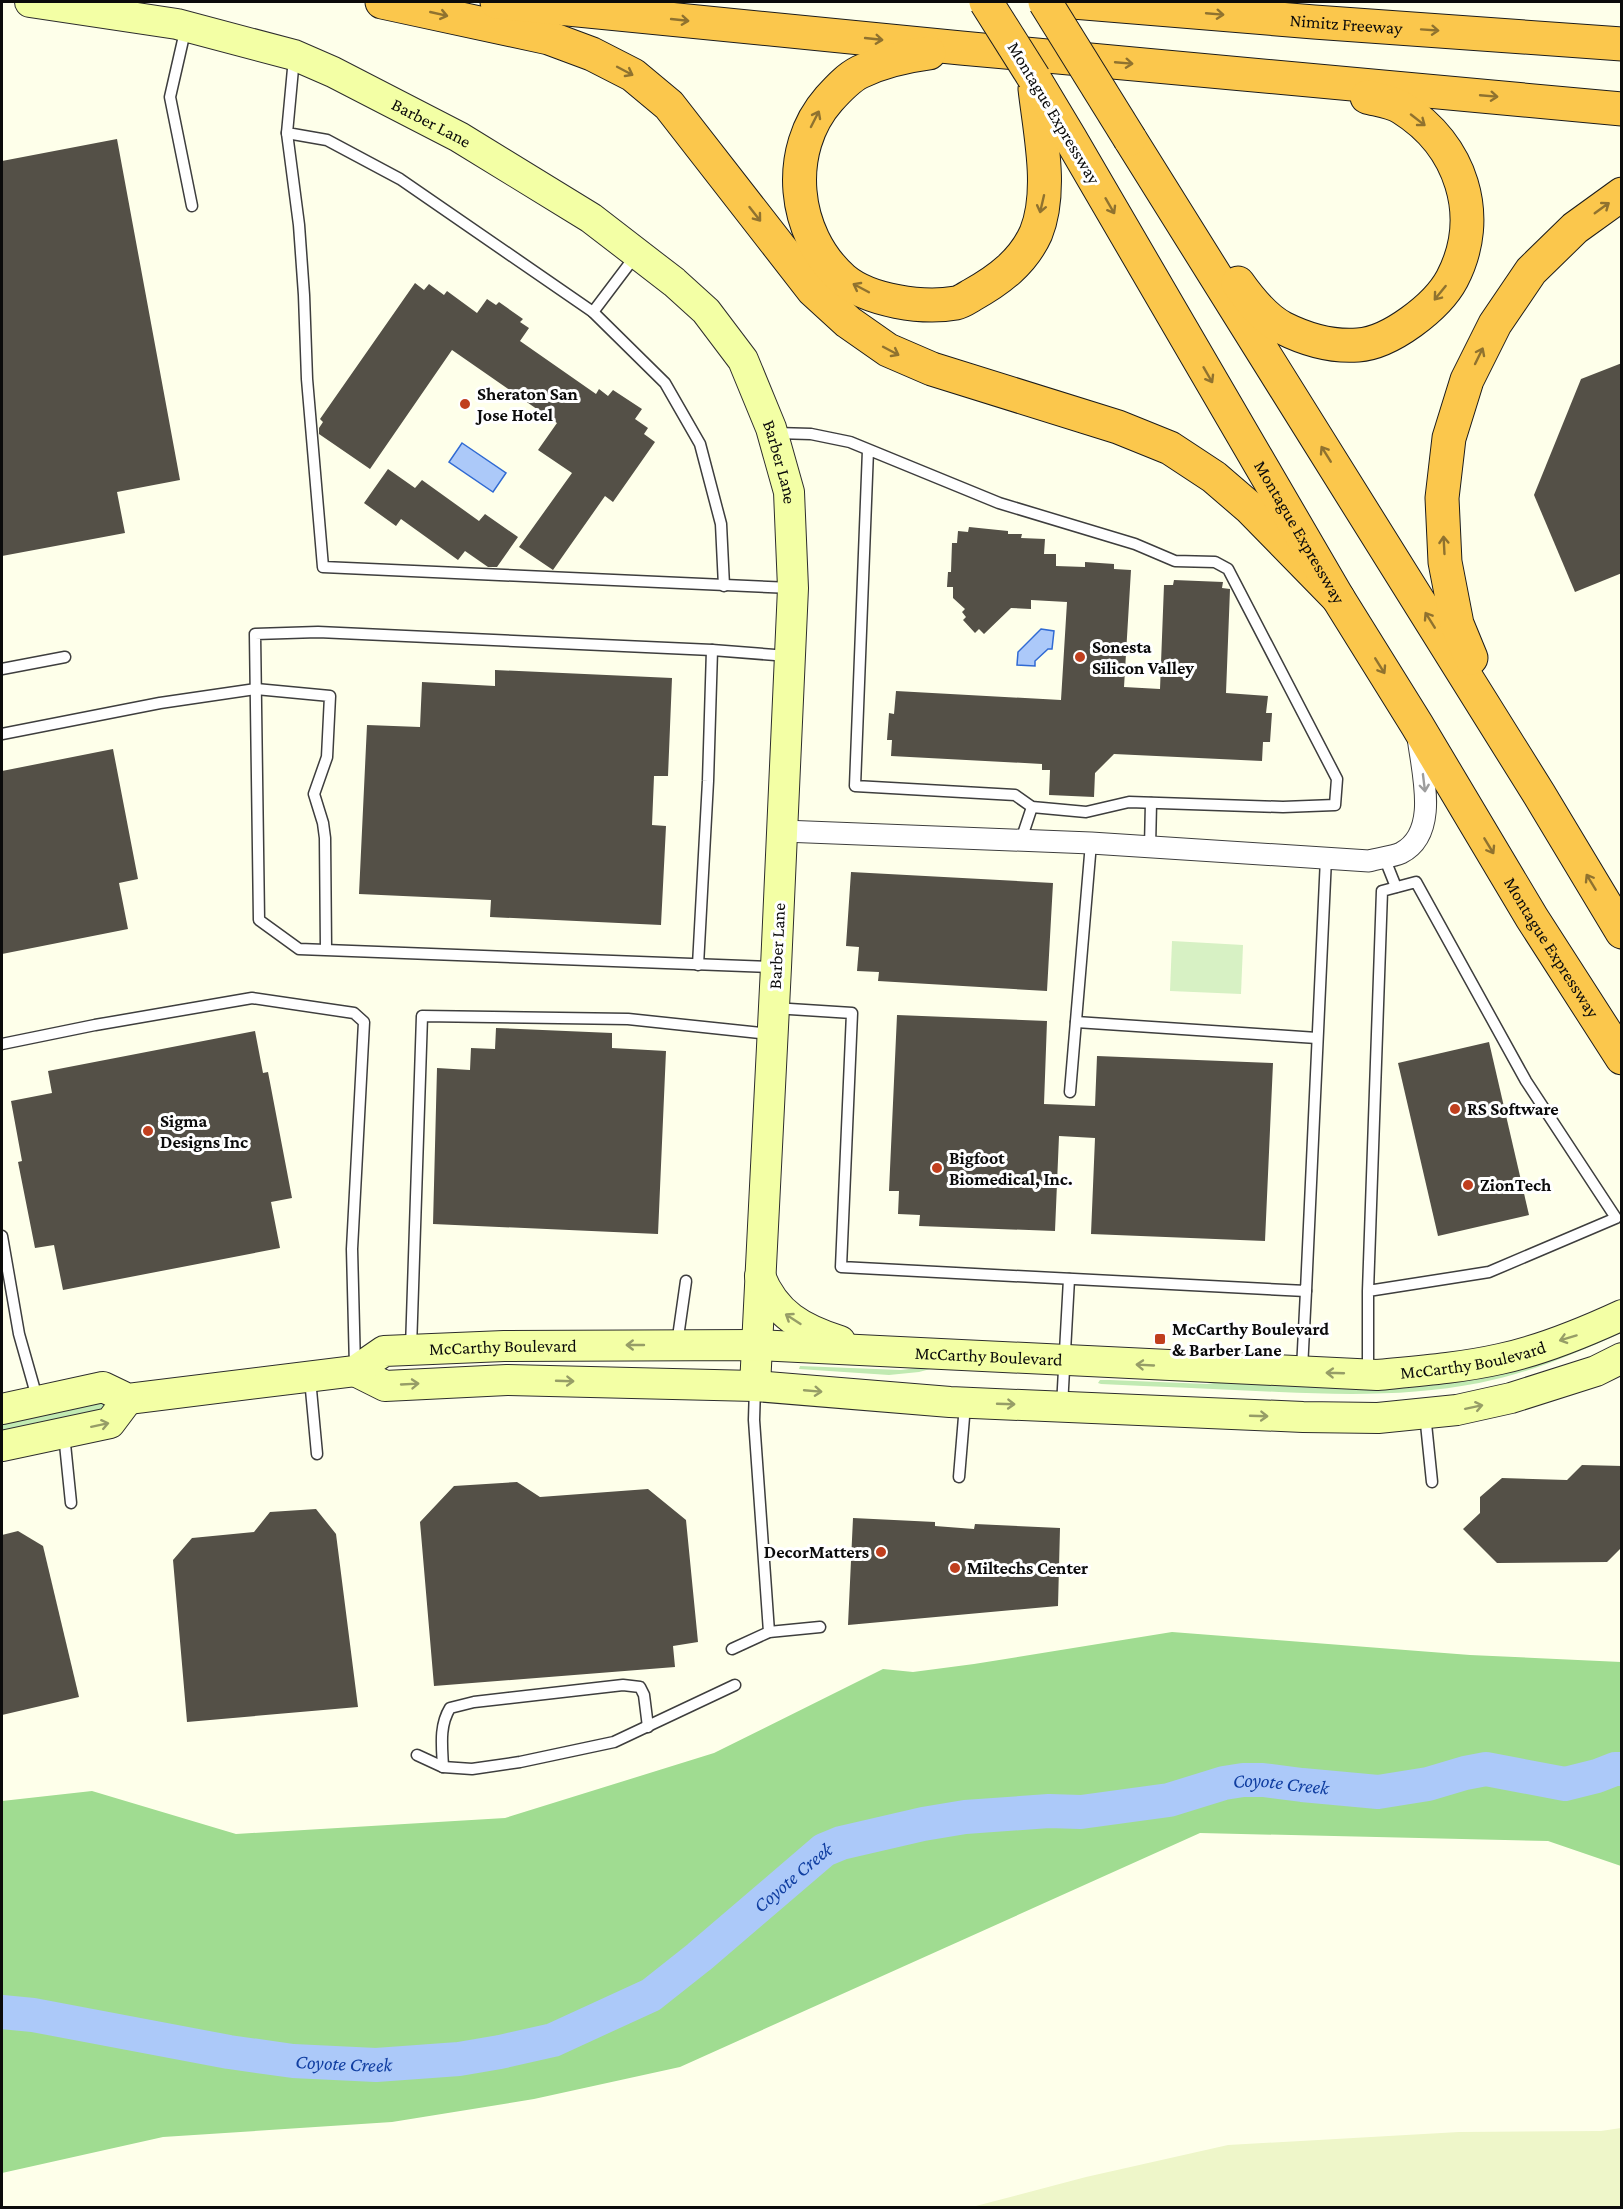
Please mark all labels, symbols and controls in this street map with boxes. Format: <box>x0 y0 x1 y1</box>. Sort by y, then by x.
one-way arrow <box>1204 8 1224 19</box>
one-way arrow <box>429 9 449 20</box>
street label: Nimitz Freeway <box>1289 10 1404 38</box>
one-way arrow <box>670 15 690 26</box>
one-way arrow <box>1419 24 1439 35</box>
one-way arrow <box>864 34 884 45</box>
street label: Montague Expressway <box>1004 38 1105 188</box>
one-way arrow <box>1114 58 1134 69</box>
one-way arrow <box>616 65 633 77</box>
one-way arrow <box>1478 91 1498 102</box>
street label: Barber Lane <box>388 94 475 152</box>
one-way arrow <box>810 111 821 129</box>
one-way arrow <box>1410 114 1426 127</box>
one-way arrow <box>1036 194 1048 213</box>
one-way arrow <box>1105 197 1116 215</box>
one-way arrow <box>1593 202 1609 214</box>
one-way arrow <box>748 206 761 222</box>
one-way arrow <box>853 282 870 294</box>
one-way arrow <box>1434 285 1447 301</box>
one-way arrow <box>882 345 900 357</box>
one-way arrow <box>1473 348 1485 366</box>
one-way arrow <box>1202 366 1214 383</box>
place label: Sheraton San Jose Hotel <box>475 384 579 425</box>
marker: Sheraton San Jose Hotel <box>458 397 472 411</box>
street label: Barber Lane <box>759 417 800 504</box>
one-way arrow <box>1320 446 1332 463</box>
street label: Montague Expressway <box>1250 457 1349 608</box>
one-way arrow <box>1438 536 1449 556</box>
one-way arrow <box>1423 612 1435 629</box>
place label: Sonesta Silicon Valley <box>1092 637 1194 678</box>
marker: Sonesta Silicon Valley <box>1073 650 1087 664</box>
one-way arrow <box>1373 657 1386 674</box>
one-way arrow <box>1418 772 1429 792</box>
one-way arrow <box>1484 837 1496 854</box>
street label: Montague Expressway <box>1500 874 1604 1022</box>
one-way arrow <box>1585 874 1597 891</box>
street label: Barber Lane <box>765 902 789 990</box>
place label: RS Software <box>1467 1099 1559 1119</box>
marker: RS Software <box>1448 1102 1462 1116</box>
place label: Sigma Designs Inc <box>160 1111 248 1152</box>
marker: Sigma Designs Inc <box>141 1124 155 1138</box>
place label: Bigfoot Biomedical, Inc. <box>949 1148 1073 1189</box>
marker: Bigfoot Biomedical, Inc. <box>930 1161 944 1175</box>
place label: ZionTech <box>1480 1175 1552 1195</box>
marker: ZionTech <box>1461 1178 1475 1192</box>
one-way arrow <box>784 1312 801 1325</box>
place label: McCarthy Boulevard & Barber Lane <box>1172 1319 1329 1360</box>
marker: McCarthy Boulevard & Barber Lane <box>1153 1332 1167 1346</box>
one-way arrow <box>1559 1334 1578 1345</box>
street label: McCarthy Boulevard <box>429 1336 577 1359</box>
street label: McCarthy Boulevard <box>1399 1337 1549 1383</box>
one-way arrow <box>625 1339 645 1351</box>
street label: McCarthy Boulevard <box>914 1343 1063 1370</box>
one-way arrow <box>1136 1359 1156 1370</box>
one-way arrow <box>1326 1368 1346 1379</box>
one-way arrow <box>555 1375 575 1386</box>
one-way arrow <box>400 1379 420 1390</box>
one-way arrow <box>803 1386 823 1397</box>
one-way arrow <box>995 1399 1015 1410</box>
one-way arrow <box>1464 1400 1483 1412</box>
one-way arrow <box>1248 1410 1268 1421</box>
one-way arrow <box>90 1419 109 1430</box>
place label: DecorMatters <box>764 1542 869 1562</box>
marker: DecorMatters <box>874 1545 888 1559</box>
place label: Miltechs Center <box>967 1558 1088 1578</box>
marker: Miltechs Center <box>948 1561 962 1575</box>
water label: Coyote Creek <box>1231 1769 1331 1799</box>
water label: Coyote Creek <box>749 1837 836 1917</box>
water label: Coyote Creek <box>295 2050 394 2076</box>

